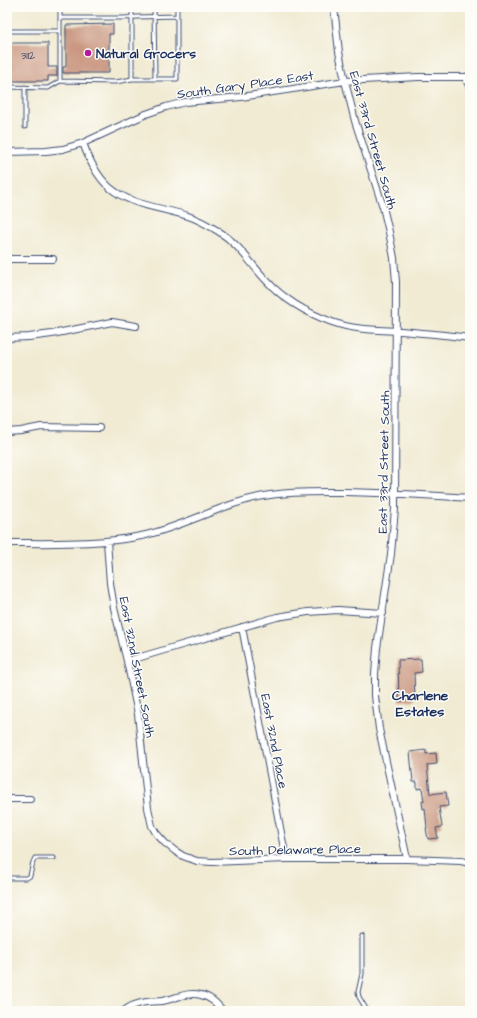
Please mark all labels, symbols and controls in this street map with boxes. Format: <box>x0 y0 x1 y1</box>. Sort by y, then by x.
place label: Natural Grocers <box>96 45 197 63</box>
house number: 3112 <box>21 48 36 63</box>
marker: Natural Grocers <box>83 48 93 58</box>
street label: South Gary Place East <box>176 66 315 104</box>
street label: East 33rd Street South <box>345 69 402 212</box>
street label: East 33rd Street South <box>374 390 394 534</box>
street label: East 32nd Street South <box>115 595 160 740</box>
district label: Charlene Estates <box>392 686 448 722</box>
street label: East 32nd Place <box>256 692 292 790</box>
street label: South Delaware Place <box>229 840 361 860</box>

